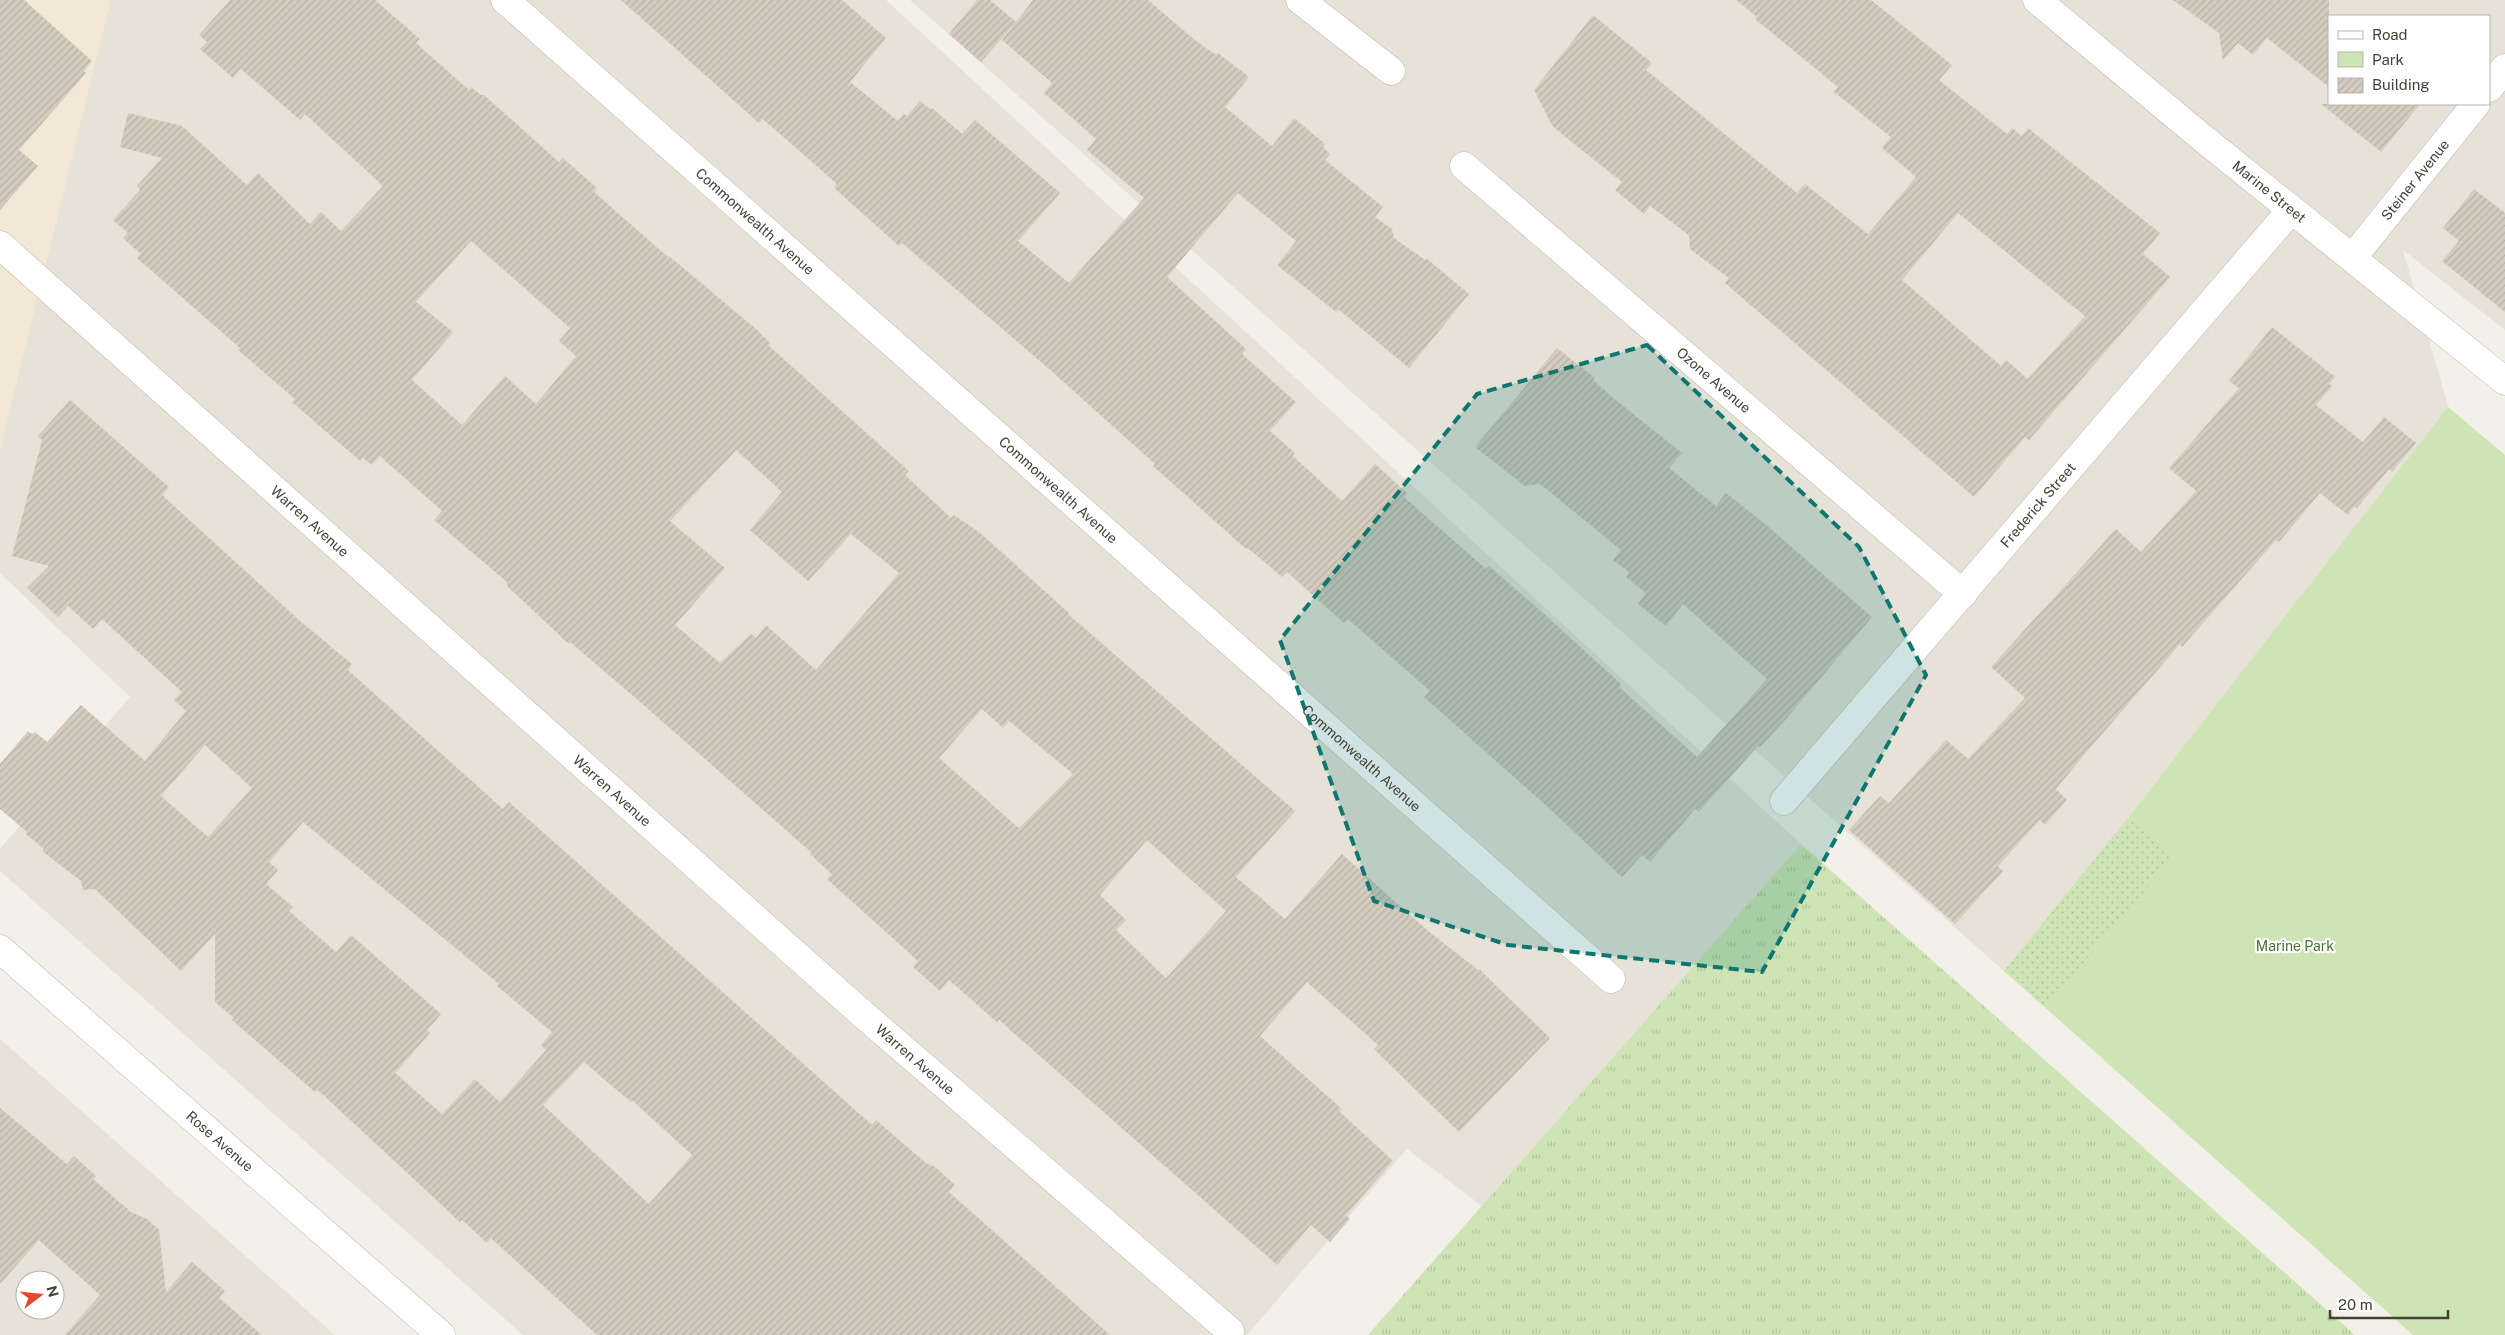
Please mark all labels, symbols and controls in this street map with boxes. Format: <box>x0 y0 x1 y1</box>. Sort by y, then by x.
legend <box>2328 15 2490 105</box>
text: Road <box>2372 26 2408 43</box>
text: Park <box>2372 51 2404 68</box>
text: Building <box>2372 76 2430 93</box>
street label: Steiner Avenue <box>2378 136 2452 223</box>
street label: Marine Street <box>2229 157 2309 226</box>
street label: Commonwealth Avenue <box>693 165 818 278</box>
street label: Ozone Avenue <box>1673 344 1754 416</box>
street label: Commonwealth Avenue <box>996 433 1121 546</box>
street label: Frederick Street <box>1997 459 2079 551</box>
street label: Warren Avenue <box>268 482 352 560</box>
street label: Commonwealth Avenue <box>1299 702 1424 815</box>
street label: Warren Avenue <box>570 752 654 830</box>
park label: Marine Park <box>2256 938 2334 954</box>
street label: Warren Avenue <box>872 1021 958 1098</box>
street label: Rose Avenue <box>183 1108 256 1175</box>
north arrow <box>15 1270 65 1320</box>
text: N <box>43 1284 62 1299</box>
scale bar <box>2330 1288 2448 1320</box>
text: 20 m <box>2338 1296 2373 1313</box>

